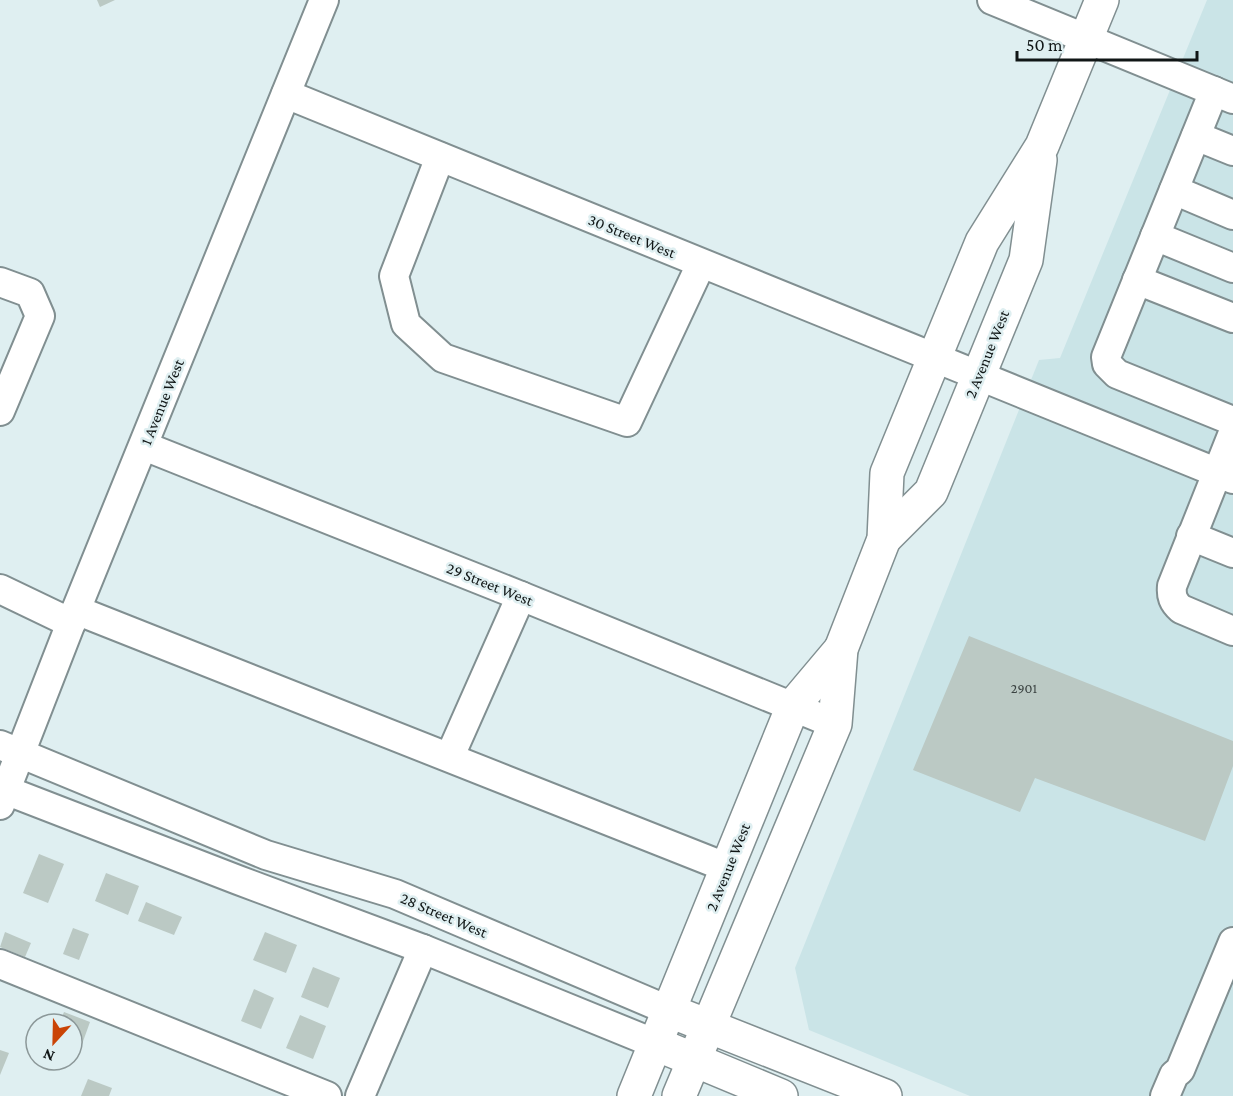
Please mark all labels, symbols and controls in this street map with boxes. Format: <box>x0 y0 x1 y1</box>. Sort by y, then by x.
scale bar <box>1017 24 1197 62</box>
text: 50 m <box>1026 35 1063 55</box>
street label: 30 Street West <box>586 211 679 262</box>
street label: 2 Avenue West <box>962 307 1013 400</box>
street label: 1 Avenue West <box>137 356 187 447</box>
street label: 29 Street West <box>444 559 536 609</box>
house number: 2901 <box>1011 680 1038 696</box>
street label: 2 Avenue West <box>703 820 754 913</box>
street label: 28 Street West <box>398 889 490 941</box>
north arrow <box>24 1012 84 1072</box>
text: N <box>40 1045 57 1065</box>

